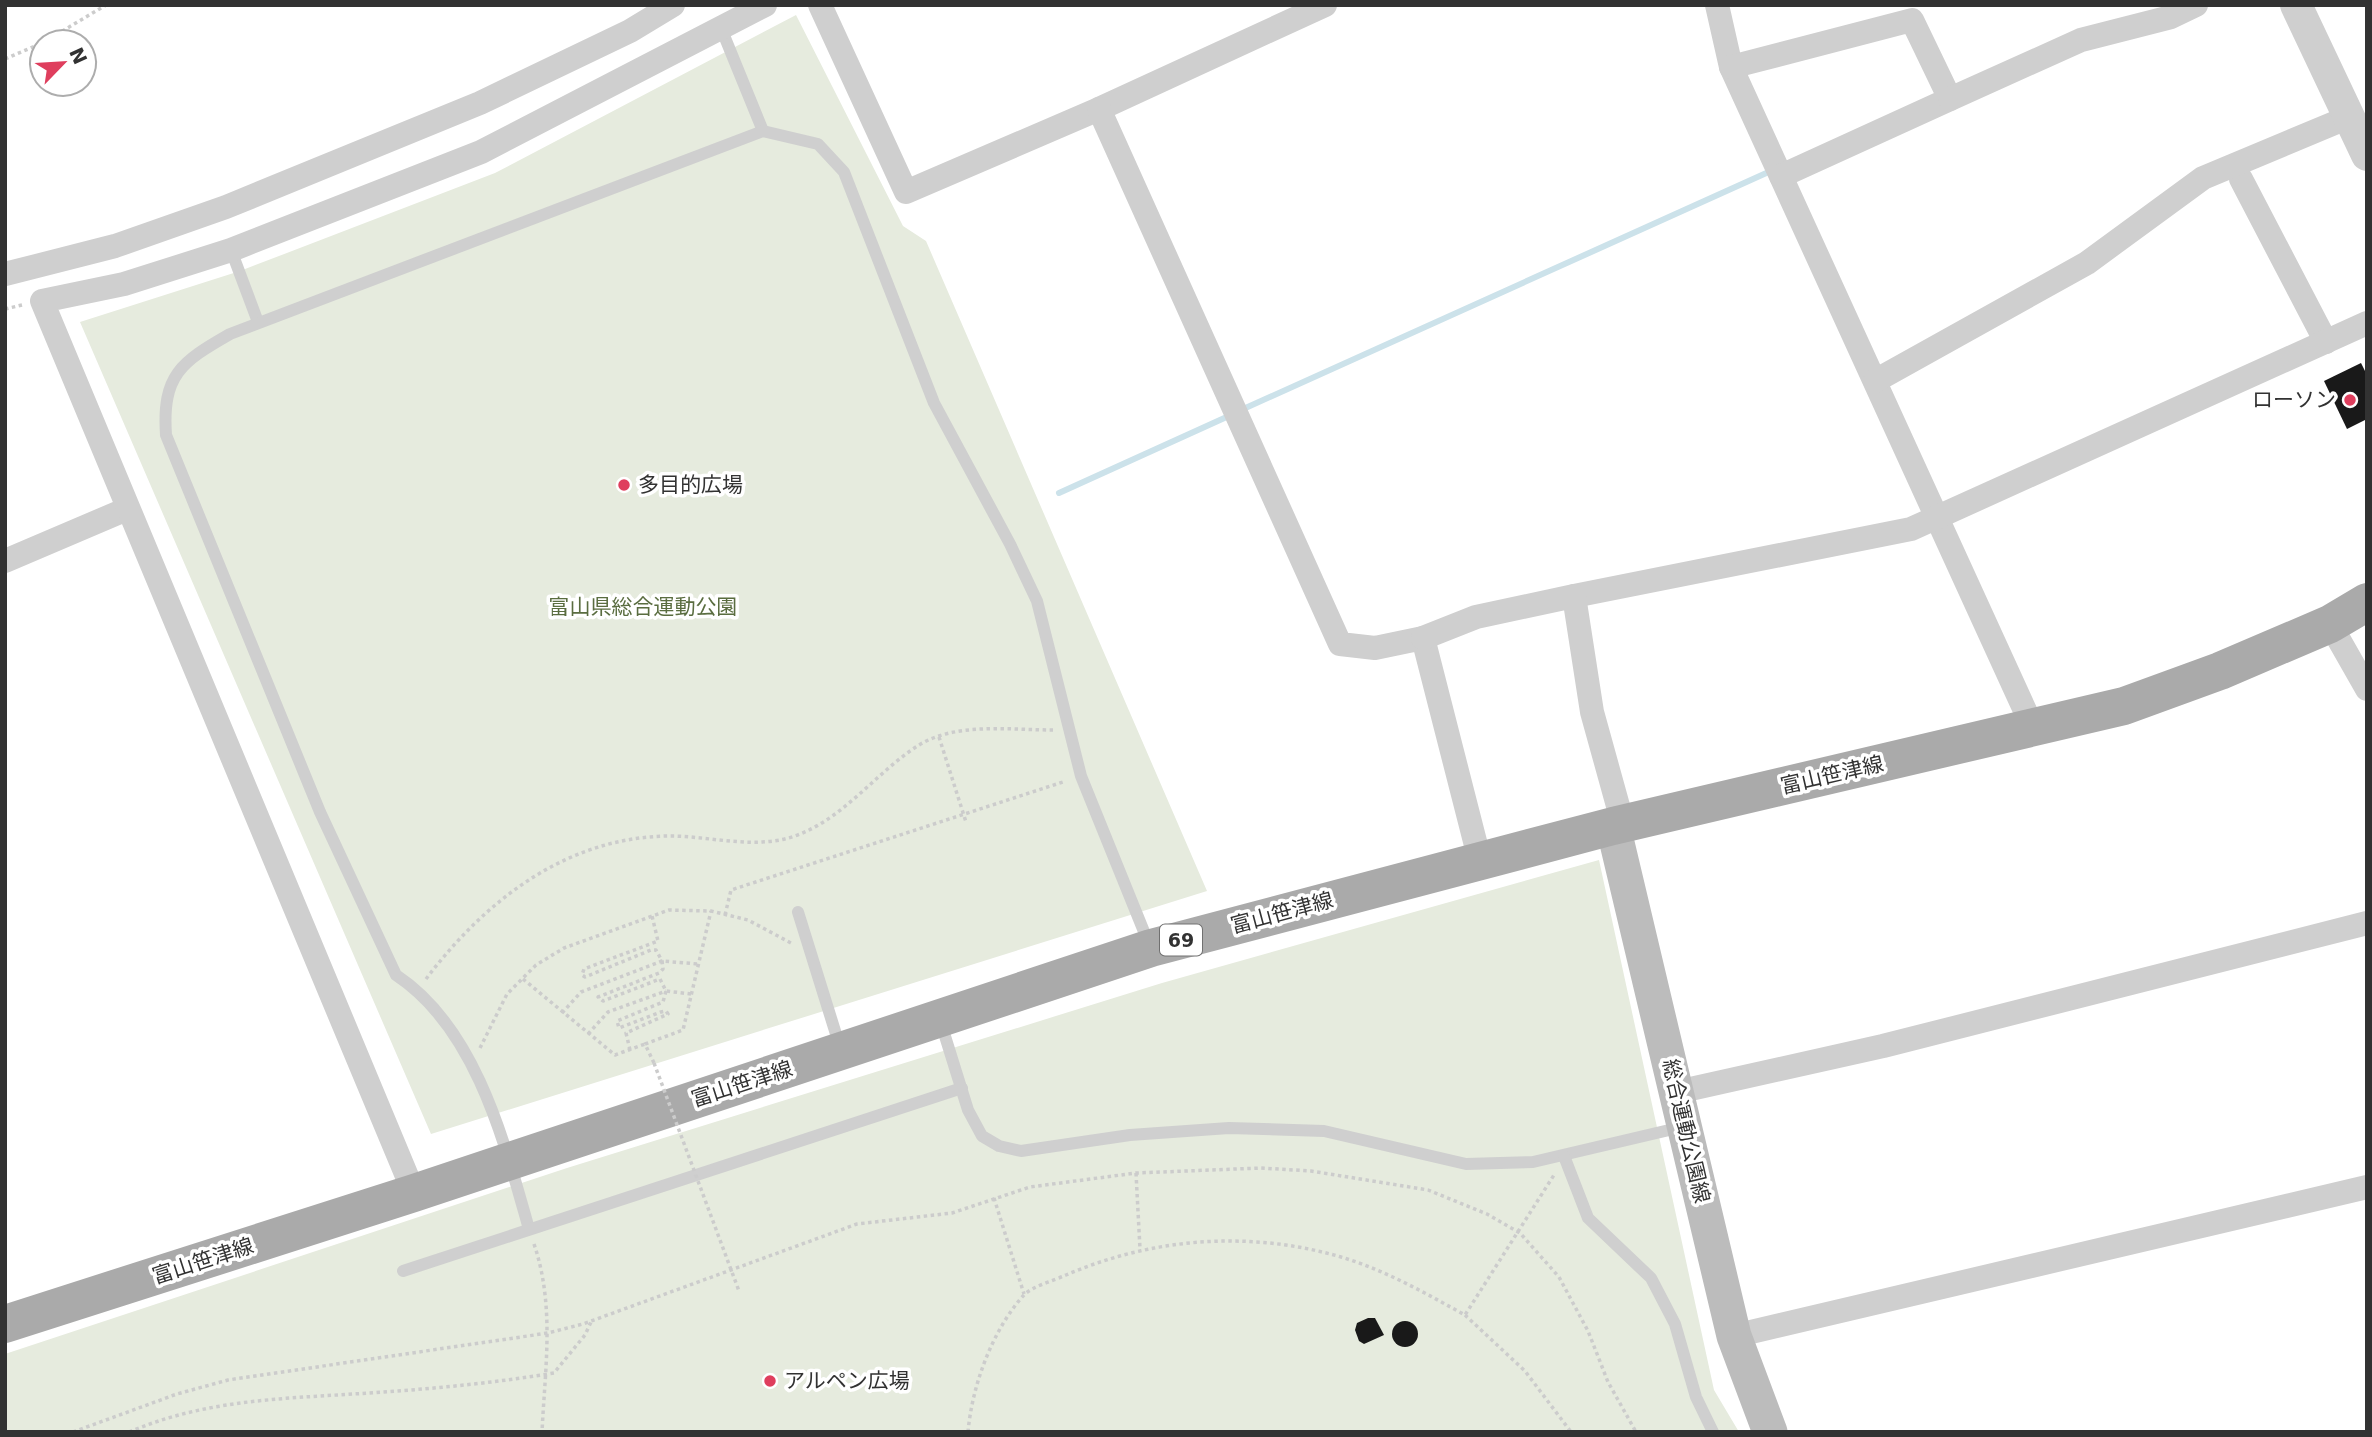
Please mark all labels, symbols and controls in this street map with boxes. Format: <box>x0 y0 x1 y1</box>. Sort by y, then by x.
north arrow <box>28 28 98 98</box>
text: N <box>65 44 92 68</box>
place label: ローソン <box>2252 388 2336 412</box>
marker: ローソン <box>2342 392 2358 408</box>
place label: 多目的広場 <box>638 473 743 497</box>
marker: 多目的広場 <box>616 477 632 493</box>
park label: 富山県総合運動公園 <box>549 595 738 619</box>
street label: 富山笹津線 <box>1778 751 1886 799</box>
street label: 富山笹津線 <box>1228 888 1336 938</box>
road number: 69 <box>1160 924 1202 956</box>
street label: 富山笹津線 <box>688 1056 796 1112</box>
street label: 総合運動公園線 <box>1658 1057 1714 1205</box>
street label: 富山笹津線 <box>149 1233 257 1289</box>
place label: アルペン広場 <box>784 1369 910 1393</box>
marker: アルペン広場 <box>762 1373 778 1389</box>

